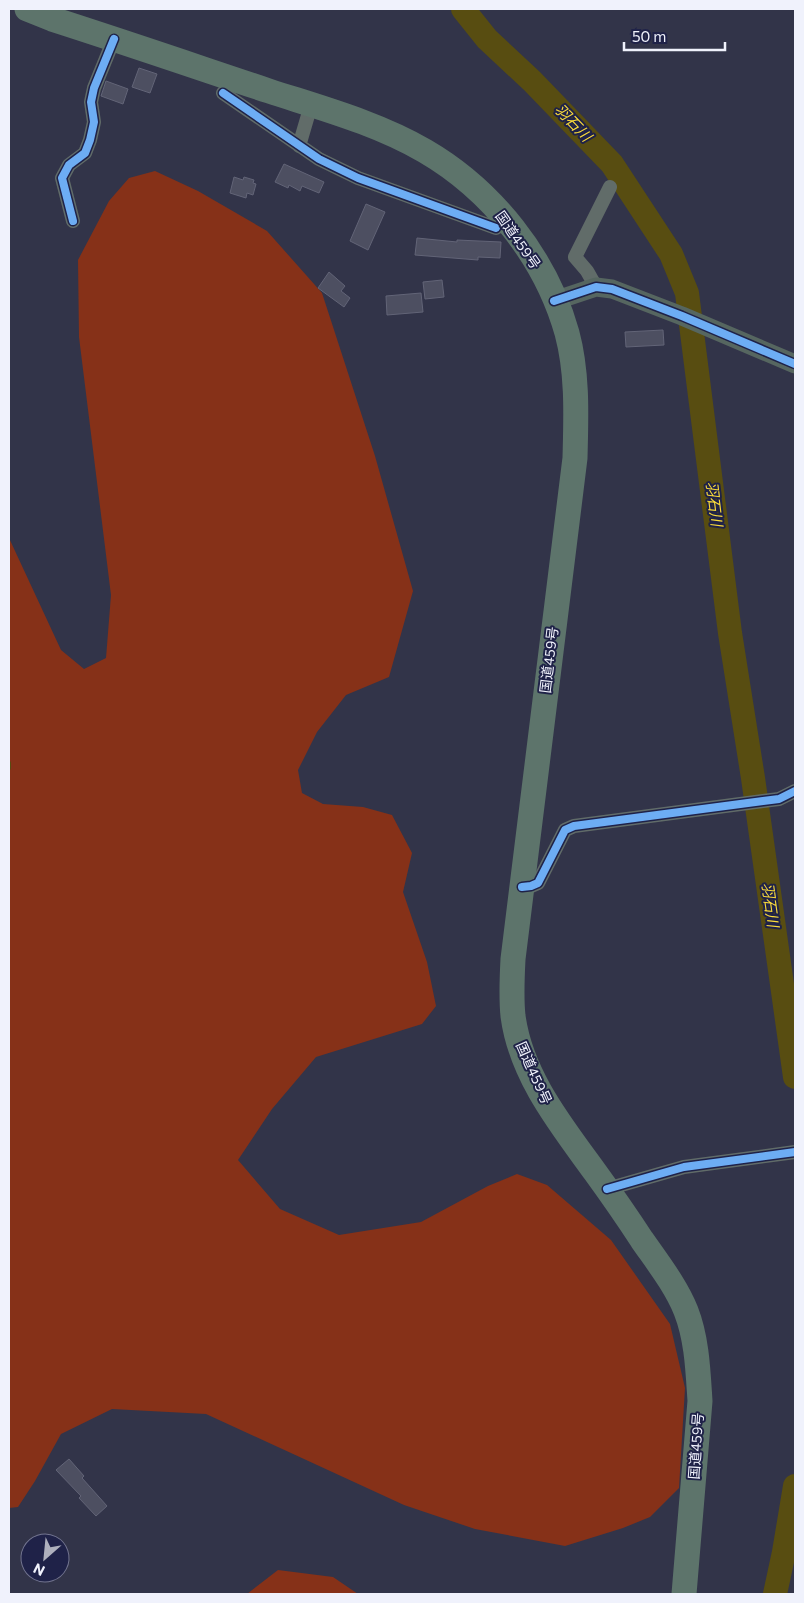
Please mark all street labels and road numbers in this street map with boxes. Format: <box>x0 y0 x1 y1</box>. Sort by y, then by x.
street label: 国道459号 <box>492 207 545 272</box>
street label: 国道459号 <box>536 626 561 694</box>
street label: 国道459号 <box>513 1039 556 1107</box>
street label: 国道459号 <box>685 1412 706 1480</box>

